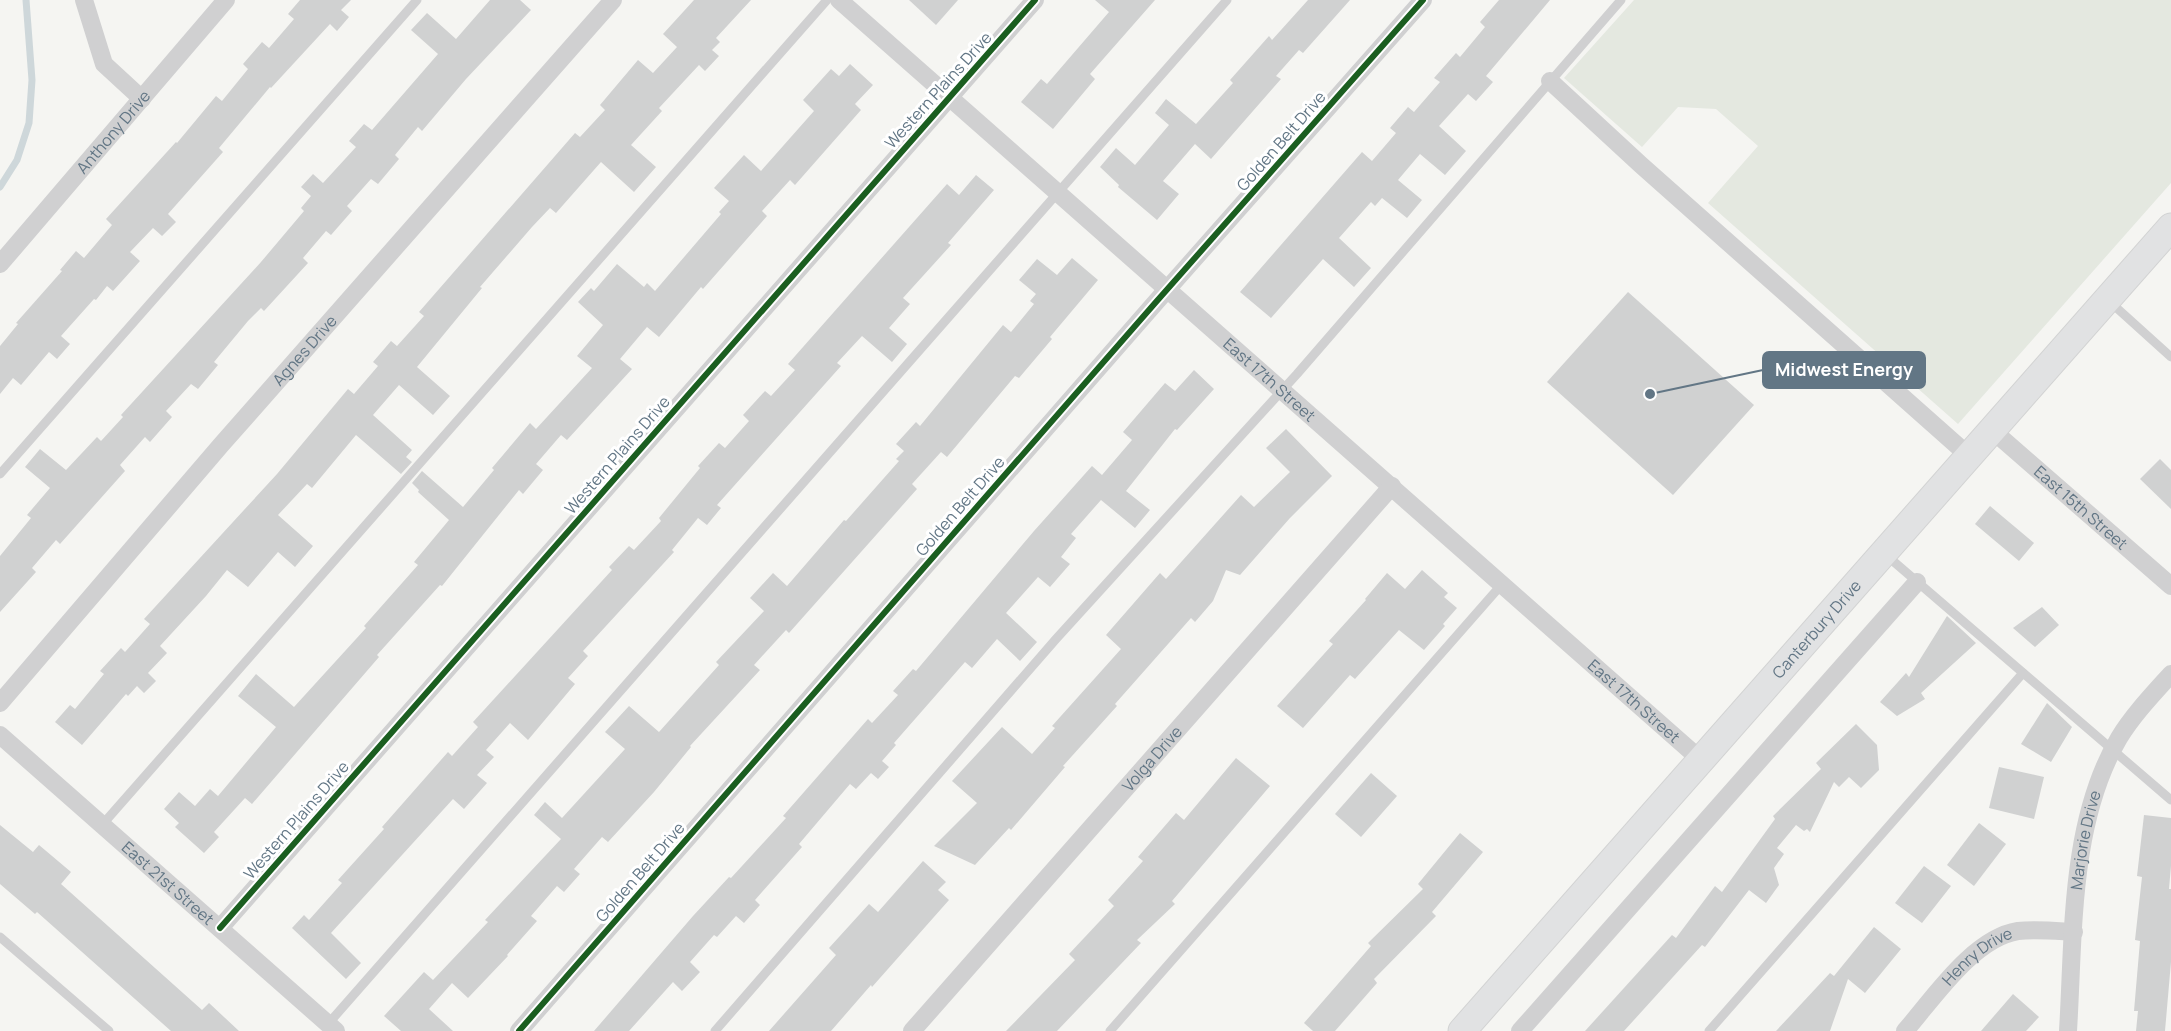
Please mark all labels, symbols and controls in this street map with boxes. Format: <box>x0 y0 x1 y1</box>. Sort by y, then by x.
street label: Western Plains Drive <box>880 27 996 153</box>
street label: Anthony Drive <box>71 85 155 178</box>
street label: Golden Belt Drive <box>1231 86 1331 196</box>
street label: Agnes Drive <box>267 310 342 390</box>
street label: East 17th Street <box>1219 333 1321 426</box>
callout: Midwest Energy <box>1763 352 1925 388</box>
text: Midwest Energy <box>1775 357 1913 381</box>
street label: Western Plains Drive <box>559 391 675 519</box>
street label: Golden Belt Drive <box>910 451 1010 561</box>
street label: East 15th Street <box>2029 461 2133 554</box>
street label: Canterbury Drive <box>1767 575 1866 683</box>
street label: East 17th Street <box>1583 654 1685 748</box>
street label: Volga Drive <box>1117 721 1187 796</box>
street label: Western Plains Drive <box>238 756 354 884</box>
street label: Marjorie Drive <box>2065 787 2106 891</box>
street label: Golden Belt Drive <box>590 817 690 927</box>
street label: East 21st Street <box>117 836 219 930</box>
street label: Henry Drive <box>1937 922 2015 990</box>

